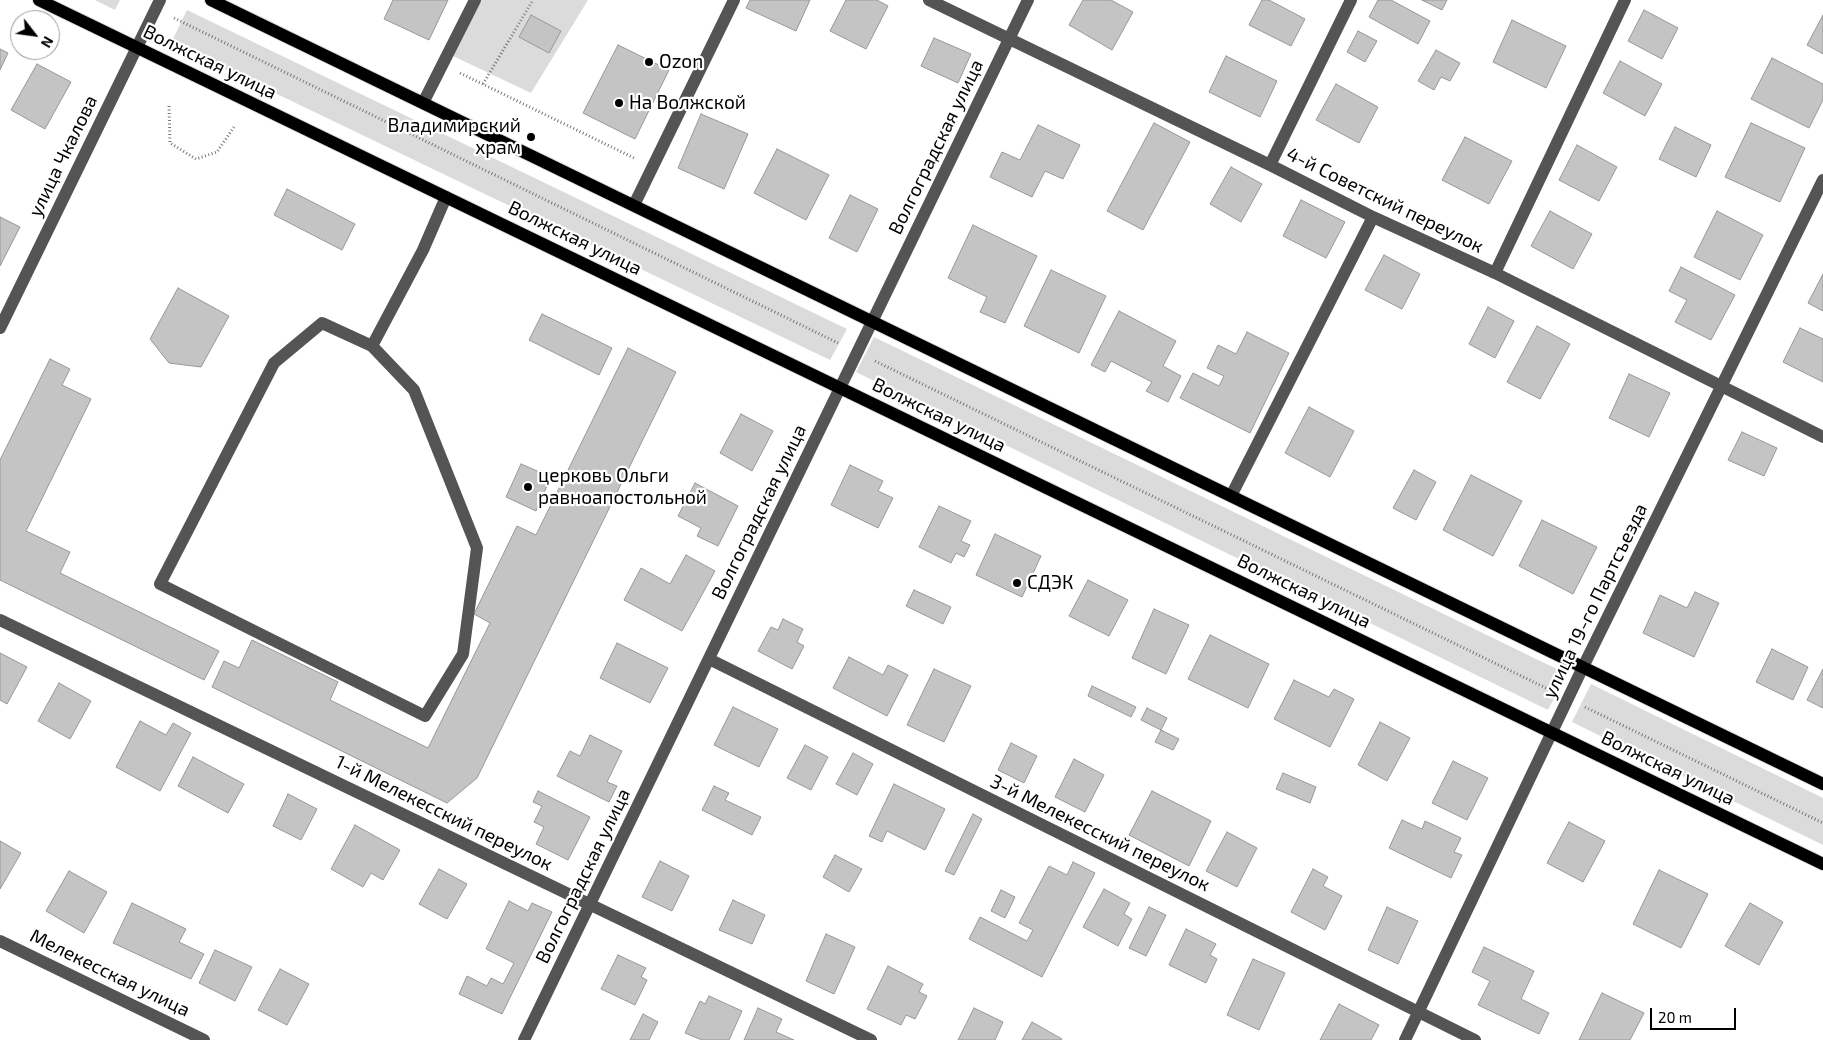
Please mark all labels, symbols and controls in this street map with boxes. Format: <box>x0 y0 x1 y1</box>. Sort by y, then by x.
north arrow <box>10 10 60 60</box>
street label: Волжская улица <box>140 20 280 104</box>
text: N <box>38 34 57 51</box>
place label: Ozon <box>659 51 703 73</box>
marker: Ozon <box>643 56 655 68</box>
street label: Волгоградская улица <box>884 56 988 238</box>
street label: улица Чкалова <box>24 92 102 220</box>
place label: На Волжской <box>629 92 746 114</box>
marker: На Волжской <box>613 97 625 109</box>
place label: Владимирский храм <box>387 115 521 159</box>
marker: Владимирский храм <box>525 131 537 143</box>
street label: 4-й Советский переулок <box>1283 142 1487 258</box>
street label: Волжская улица <box>505 196 645 280</box>
street label: Волжская улица <box>869 373 1009 457</box>
street label: Волгоградская улица <box>707 421 811 603</box>
place label: церковь Ольги равноапостольной <box>538 465 707 509</box>
marker: церковь Ольги равноапостольной <box>522 481 534 493</box>
street label: улица 19-го Партсъезда <box>1538 500 1652 702</box>
street label: Волжская улица <box>1234 549 1374 633</box>
place label: СДЭК <box>1027 572 1073 594</box>
marker: СДЭК <box>1011 577 1023 589</box>
street label: Волжская улица <box>1598 726 1738 810</box>
street label: 1-й Мелекесский переулок <box>332 750 556 876</box>
street label: 3-й Мелекесский переулок <box>986 770 1214 896</box>
street label: Волгоградская улица <box>531 785 635 967</box>
street label: Мелекесская улица <box>26 924 194 1022</box>
scale bar <box>1653 998 1739 1030</box>
text: 20 m <box>1658 1008 1692 1026</box>

